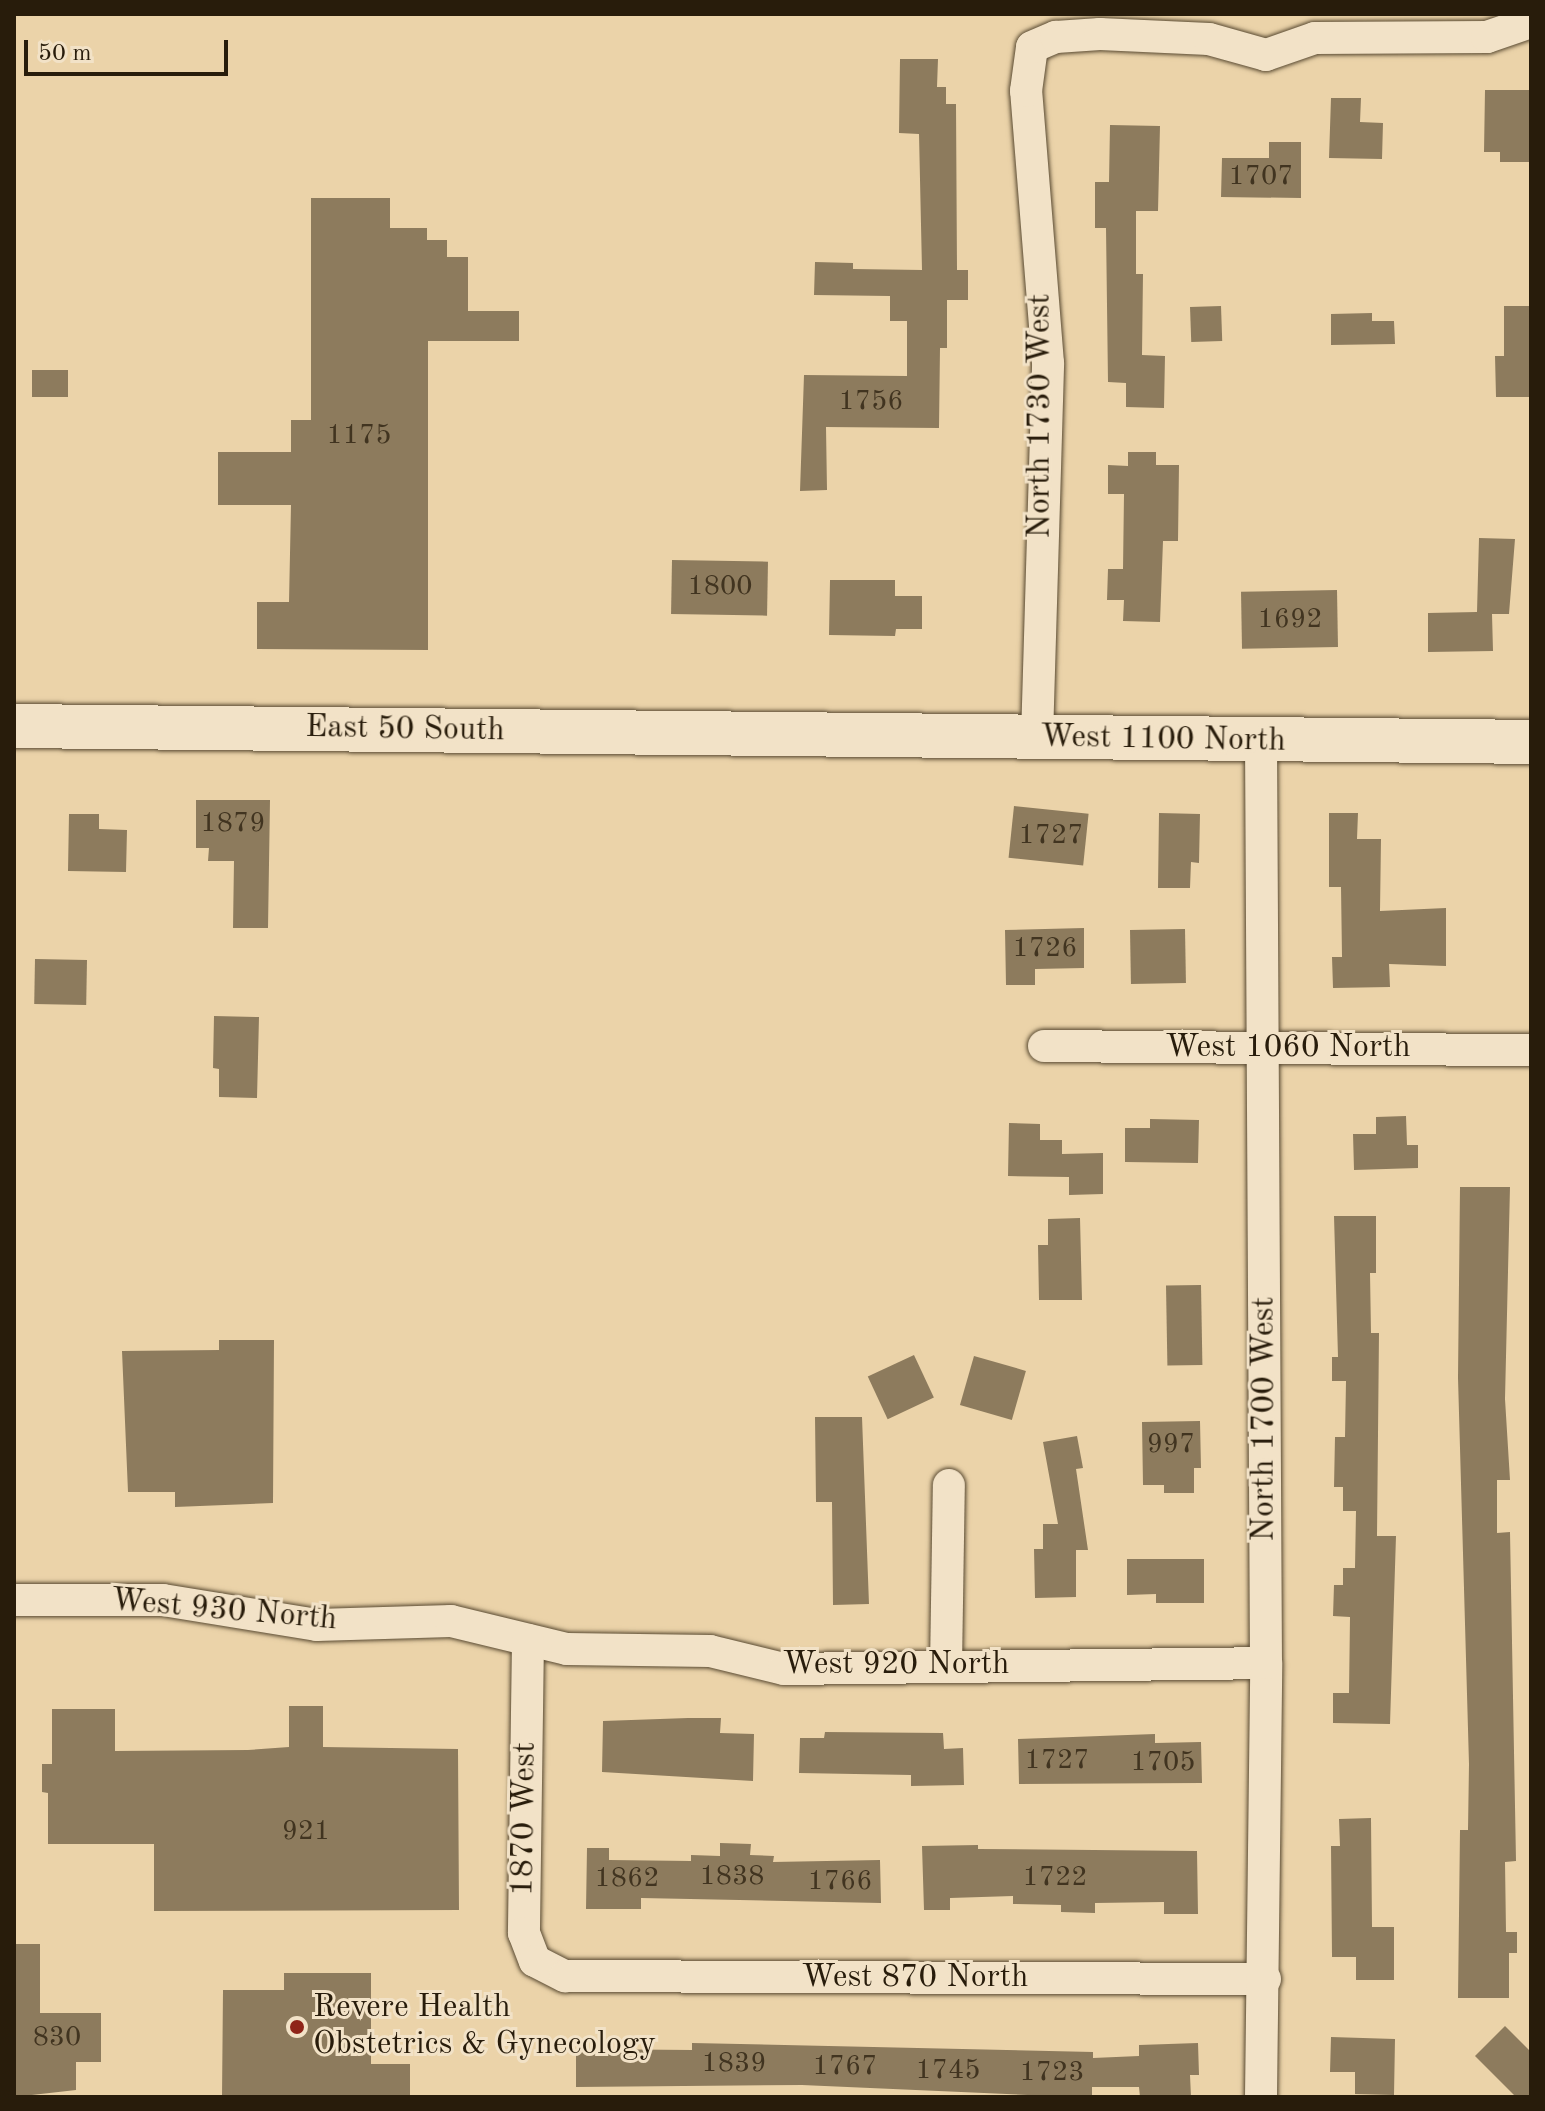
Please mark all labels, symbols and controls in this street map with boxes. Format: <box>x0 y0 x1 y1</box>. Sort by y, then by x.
scale bar <box>28 24 232 74</box>
text: 50 m <box>38 42 92 66</box>
house number: 1707 <box>1229 160 1293 194</box>
street label: North 1730 West <box>1022 293 1060 539</box>
house number: 1756 <box>839 385 903 419</box>
house number: 1175 <box>327 419 391 453</box>
house number: 1800 <box>688 570 752 604</box>
house number: 1692 <box>1258 603 1322 637</box>
street label: East 50 South <box>305 709 505 751</box>
street label: West 1100 North <box>1040 719 1286 761</box>
house number: 1879 <box>201 807 265 841</box>
house number: 1727 <box>1019 819 1083 853</box>
house number: 1726 <box>1013 932 1077 966</box>
street label: West 1060 North <box>1165 1029 1411 1067</box>
street label: North 1700 West <box>1246 1296 1284 1542</box>
house number: 997 <box>1147 1428 1195 1462</box>
street label: West 930 North <box>109 1582 339 1640</box>
street label: West 920 North <box>783 1646 1009 1684</box>
street label: 1870 West <box>504 1742 546 1896</box>
house number: 1727 <box>1025 1744 1089 1778</box>
house number: 1705 <box>1131 1746 1195 1780</box>
house number: 921 <box>282 1815 330 1849</box>
house number: 1838 <box>700 1860 764 1894</box>
house number: 1722 <box>1023 1861 1087 1895</box>
house number: 1862 <box>595 1862 659 1896</box>
house number: 1766 <box>808 1865 872 1899</box>
street label: West 870 North <box>802 1959 1028 1997</box>
place label: Revere Health Obstetrics & Gynecology <box>313 1990 656 2065</box>
marker: Revere Health Obstetrics & Gynecology <box>288 2018 306 2036</box>
house number: 830 <box>33 2021 81 2055</box>
house number: 1839 <box>702 2047 766 2081</box>
house number: 1767 <box>813 2050 877 2084</box>
house number: 1745 <box>916 2054 980 2088</box>
house number: 1723 <box>1020 2056 1084 2090</box>

